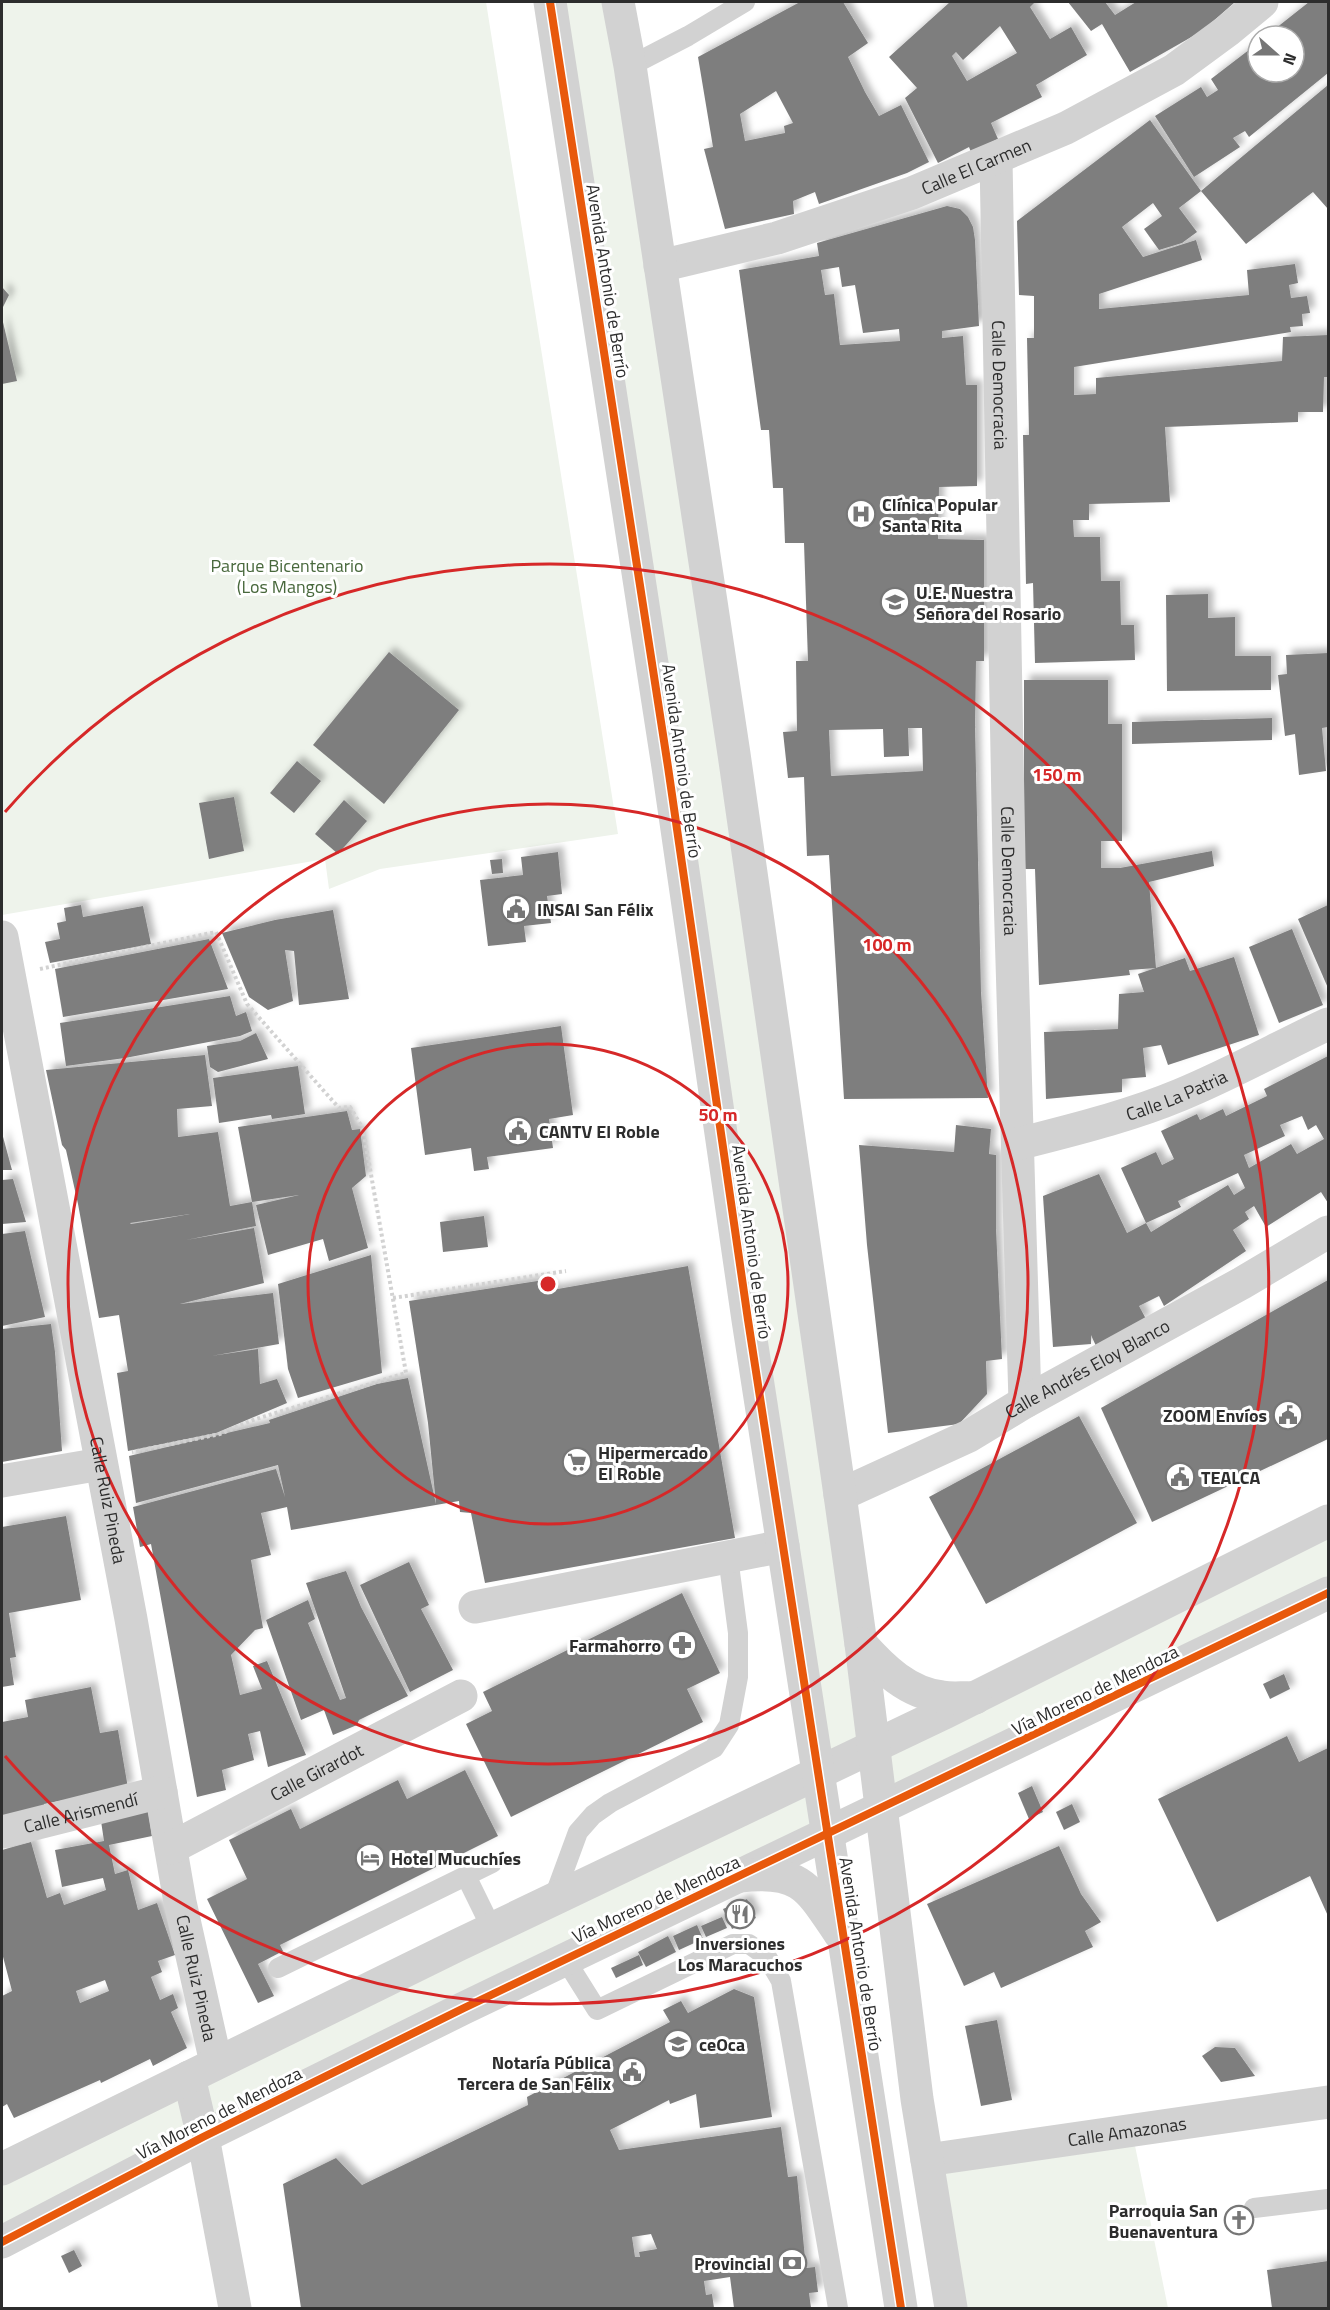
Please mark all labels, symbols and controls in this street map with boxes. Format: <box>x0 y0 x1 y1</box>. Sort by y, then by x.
north arrow <box>1246 24 1306 84</box>
text: N <box>1277 50 1303 69</box>
street label: Calle El Carmen <box>917 131 1035 201</box>
street label: Avenida Antonio de Berrío <box>579 182 637 380</box>
street label: Calle Democracia <box>985 320 1015 450</box>
place label: Clínica Popular Santa Rita <box>882 491 998 539</box>
hospital icon: Clínica Popular Santa Rita <box>845 498 877 530</box>
park label: Parque Bicentenario (Los Mangos) <box>211 552 363 600</box>
place label: U.E. Nuestra Señora del Rosario <box>916 579 1061 627</box>
school or university icon: U.E. Nuestra Señora del Rosario <box>879 586 911 618</box>
street label: Avenida Antonio de Berrío <box>655 662 709 860</box>
text: 150 m <box>1032 761 1082 788</box>
street label: Calle Democracia <box>995 806 1025 936</box>
public building icon: INSAI San Félix <box>500 893 532 925</box>
place label: INSAI San Félix <box>537 896 654 923</box>
text: 100 m <box>862 931 912 958</box>
street label: Calle La Patria <box>1122 1062 1232 1127</box>
text: 50 m <box>698 1101 738 1128</box>
public building icon: CANTV El Roble <box>502 1115 534 1147</box>
place label: CANTV El Roble <box>539 1118 660 1145</box>
street label: Avenida Antonio de Berrío <box>725 1143 779 1341</box>
centre of rings <box>538 1274 558 1294</box>
street label: Calle Andrés Eloy Blanco <box>999 1312 1175 1425</box>
public building icon: ZOOM Envíos <box>1272 1399 1304 1431</box>
place label: ZOOM Envíos <box>1163 1402 1267 1429</box>
street label: Calle Ruiz Pineda <box>83 1434 134 1566</box>
place label: Hipermercado El Roble <box>598 1439 708 1487</box>
supermarket icon: Hipermercado El Roble <box>561 1446 593 1478</box>
public building icon: TEALCA <box>1164 1461 1196 1493</box>
place label: TEALCA <box>1201 1464 1261 1491</box>
pharmacy icon: Farmahorro <box>666 1629 698 1661</box>
place label: Farmahorro <box>569 1632 661 1659</box>
street label: Vía Moreno de Mendoza <box>1007 1638 1183 1742</box>
street label: Calle Girardot <box>265 1736 368 1807</box>
street label: Calle Arismendí <box>21 1784 142 1840</box>
hotel icon: Hotel Mucuchíes <box>354 1842 386 1874</box>
place label: Hotel Mucuchíes <box>391 1845 521 1872</box>
street label: Vía Moreno de Mendoza <box>567 1848 745 1950</box>
street label: Avenida Antonio de Berrío <box>832 1855 890 2053</box>
restaurant icon: Inversiones Los Maracuchos <box>724 1898 756 1930</box>
street label: Calle Ruiz Pineda <box>170 1912 224 2044</box>
place label: Inversiones Los Maracuchos <box>677 1930 803 1978</box>
school or university icon: ceOca <box>662 2028 694 2060</box>
place label: ceOca <box>699 2031 745 2058</box>
place label: Notaría Pública Tercera de San Félix <box>458 2049 611 2097</box>
public building icon: Notaría Pública Tercera de San Félix <box>616 2056 648 2088</box>
street label: Vía Moreno de Mendoza <box>131 2059 307 2167</box>
street label: Calle Amazonas <box>1066 2109 1188 2153</box>
place label: Parroquia San Buenaventura <box>1108 2197 1218 2245</box>
church icon: Parroquia San Buenaventura <box>1223 2204 1255 2236</box>
bank icon: Provincial <box>776 2247 808 2279</box>
place label: Provincial <box>694 2250 771 2277</box>

